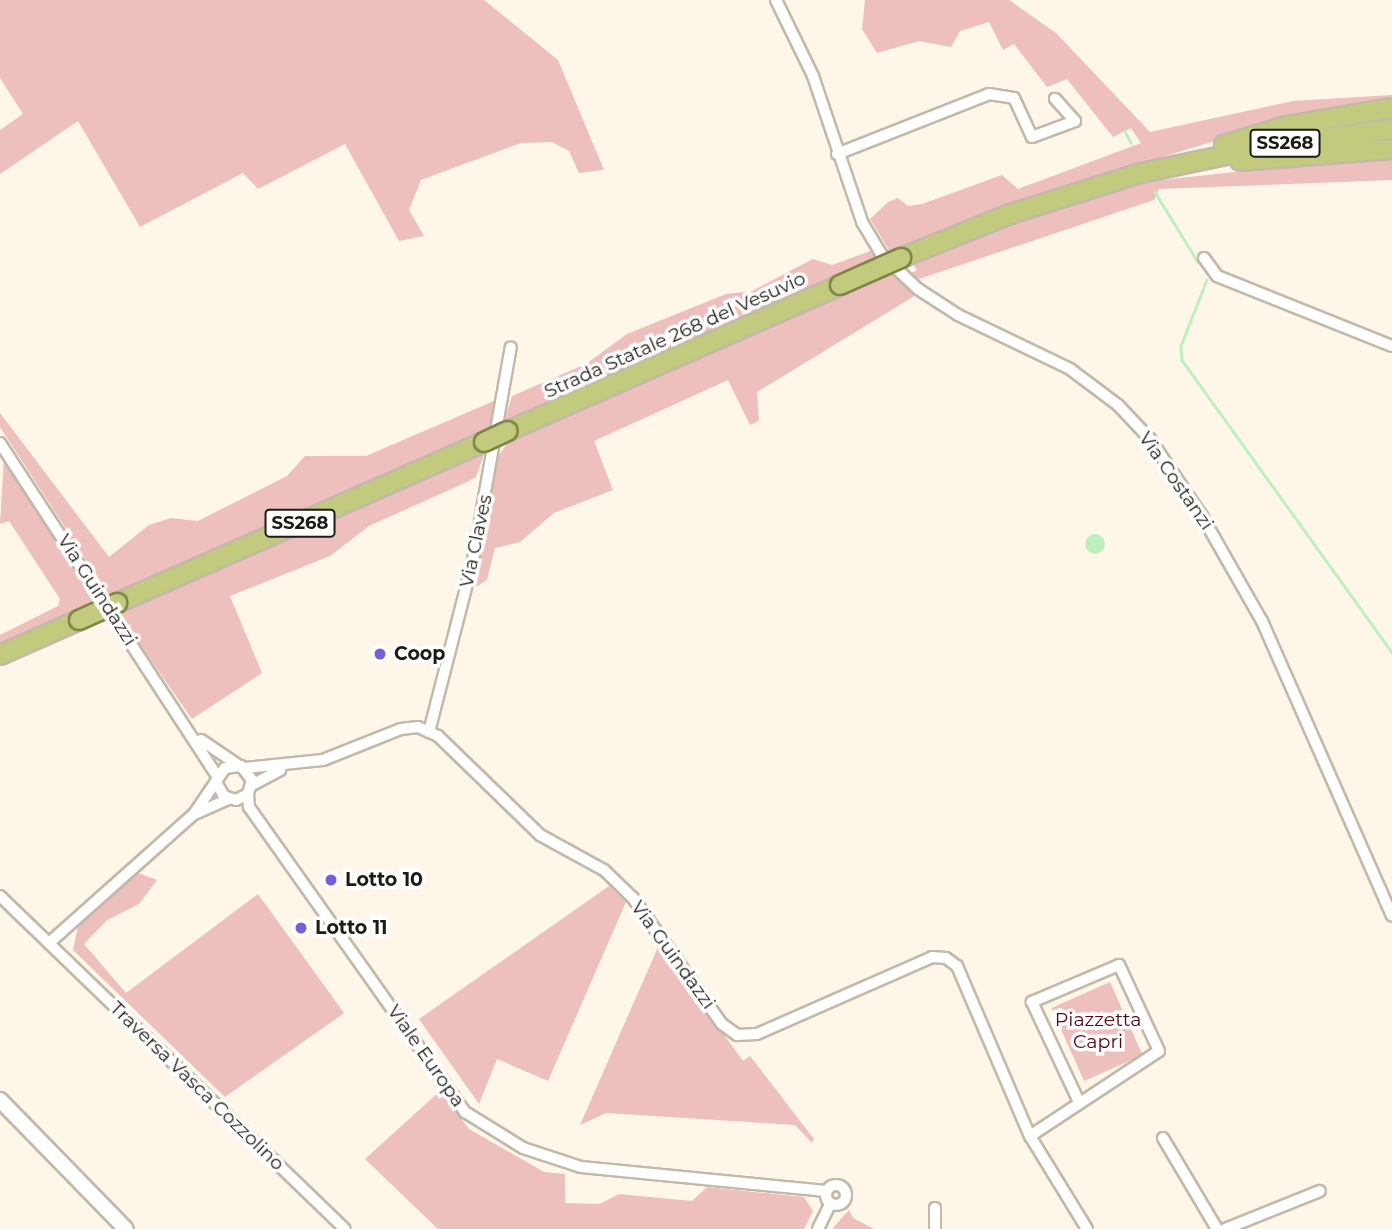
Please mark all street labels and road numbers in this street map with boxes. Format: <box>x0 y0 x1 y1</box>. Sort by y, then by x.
road number: SS268 <box>1248 128 1322 158</box>
street label: Strada Statale 268 del Vesuvio <box>541 267 809 403</box>
street label: Via Costanzi <box>1134 428 1218 534</box>
street label: Via Claves <box>455 492 497 590</box>
road number: SS268 <box>263 508 337 538</box>
street label: Via Guindazzi <box>53 530 141 650</box>
street label: Via Guindazzi <box>626 896 720 1014</box>
street label: Traversa Vasca Cozzolino <box>105 997 289 1175</box>
street label: Viale Europa <box>382 1001 470 1111</box>

